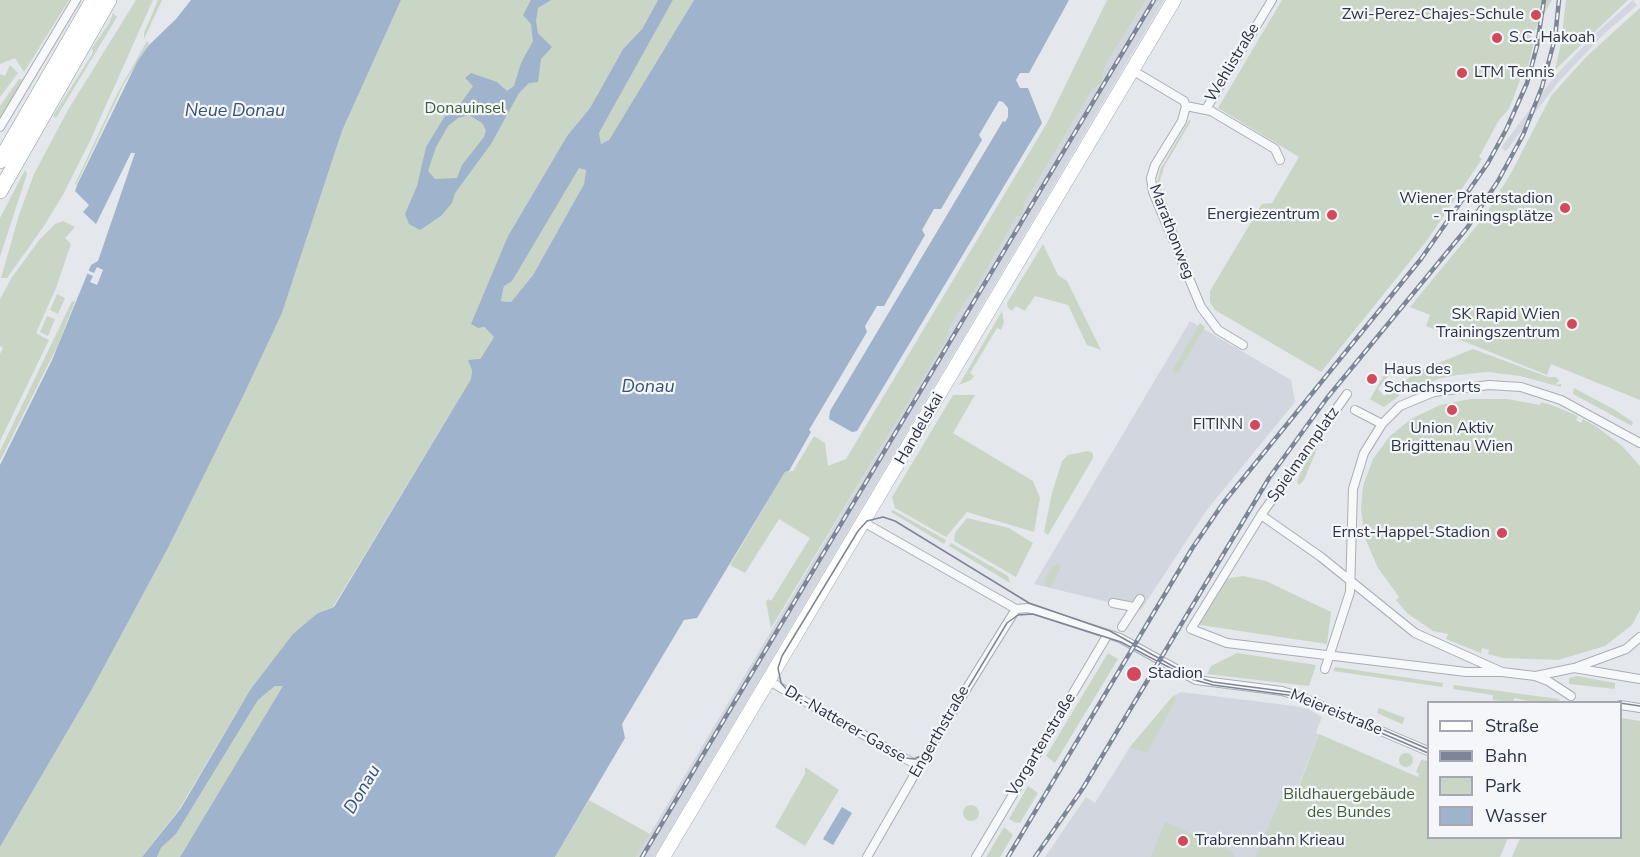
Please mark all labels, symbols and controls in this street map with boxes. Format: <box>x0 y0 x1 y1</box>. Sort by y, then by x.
place label: Zwi-Perez-Chajes-Schule <box>1342 5 1524 25</box>
marker: Zwi-Perez-Chajes-Schule <box>1529 8 1543 22</box>
street label: Wehlistraße <box>1202 20 1264 106</box>
place label: S.C. Hakoah <box>1509 28 1595 48</box>
marker: S.C. Hakoah <box>1490 31 1504 45</box>
place label: LTM Tennis <box>1474 63 1555 83</box>
marker: LTM Tennis <box>1455 66 1469 80</box>
park label: Donauinsel <box>424 99 506 119</box>
water label: Neue Donau <box>185 101 285 123</box>
street label: Marathonweg <box>1144 182 1198 282</box>
place label: Wiener Praterstadion - Trainingsplätze <box>1399 189 1553 227</box>
marker: Wiener Praterstadion - Trainingsplätze <box>1558 201 1572 215</box>
place label: Energiezentrum <box>1207 205 1320 225</box>
marker: Energiezentrum <box>1325 208 1339 222</box>
place label: SK Rapid Wien Trainingszentrum <box>1436 305 1560 343</box>
marker: SK Rapid Wien Trainingszentrum <box>1565 317 1579 331</box>
place label: Haus des Schachsports <box>1384 360 1481 398</box>
marker: Haus des Schachsports <box>1365 372 1379 386</box>
water label: Donau <box>621 377 675 399</box>
street label: Handelskai <box>892 390 948 468</box>
marker: Union Aktiv Brigittenau Wien <box>1445 403 1459 417</box>
street label: Spielmannplatz <box>1264 404 1344 506</box>
place label: FITINN <box>1193 415 1243 435</box>
marker: FITINN <box>1248 418 1262 432</box>
place label: Union Aktiv Brigittenau Wien <box>1391 419 1513 457</box>
place label: Ernst-Happel-Stadion <box>1332 523 1490 543</box>
marker: Ernst-Happel-Stadion <box>1495 526 1509 540</box>
place label: Stadion <box>1148 664 1203 684</box>
marker: Stadion <box>1125 665 1143 683</box>
street label: Dr.-Natterer-Gasse <box>781 682 909 768</box>
street label: Engerthstraße <box>906 683 974 781</box>
street label: Meiereistraße <box>1287 686 1385 740</box>
street label: Vorgartenstraße <box>1004 690 1080 800</box>
legend <box>1427 701 1622 839</box>
text: Straße <box>1485 714 1539 738</box>
text: Bahn <box>1485 744 1527 768</box>
water label: Donau <box>340 762 386 818</box>
text: Park <box>1485 774 1521 798</box>
park label: Bildhauergebäude des Bundes <box>1283 785 1415 823</box>
text: Wasser <box>1485 804 1547 828</box>
place label: Trabrennbahn Krieau <box>1195 831 1345 851</box>
marker: Trabrennbahn Krieau <box>1176 834 1190 848</box>

